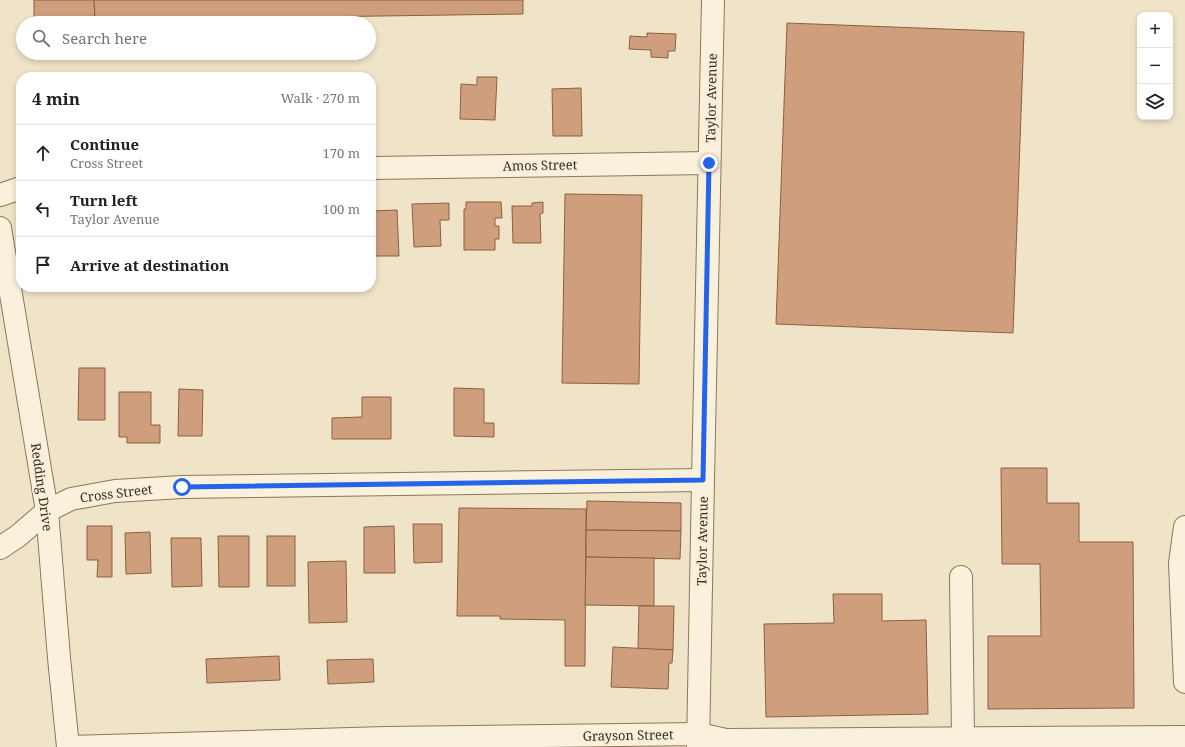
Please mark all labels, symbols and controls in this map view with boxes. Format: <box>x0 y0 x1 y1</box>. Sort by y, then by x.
map controls <box>1137 12 1173 120</box>
button: + <box>1137 12 1173 48</box>
search box <box>16 16 376 60</box>
icon: search <box>30 27 52 49</box>
text: Search here <box>62 28 147 48</box>
button: − <box>1137 48 1173 84</box>
street label: Taylor Avenue <box>701 53 721 143</box>
button: layers <box>1137 84 1173 120</box>
text: 4 min <box>32 87 80 110</box>
text: Walk · 270 m <box>281 89 360 107</box>
text: Continue <box>70 134 139 154</box>
icon: ahead <box>32 142 54 164</box>
text: 170 m <box>323 144 360 162</box>
text: Cross Street <box>70 154 143 172</box>
route end <box>700 154 718 172</box>
street label: Amos Street <box>503 155 578 175</box>
text: Turn left <box>70 190 138 210</box>
icon: left <box>32 198 54 220</box>
text: 100 m <box>323 200 360 218</box>
text: Taylor Avenue <box>70 210 159 228</box>
icon: arrive <box>32 254 54 276</box>
text: Arrive at destination <box>70 255 229 275</box>
street label: Redding Drive <box>27 442 57 532</box>
route start <box>173 478 191 496</box>
street label: Cross Street <box>79 480 154 506</box>
street label: Taylor Avenue <box>692 496 712 586</box>
street label: Grayson Street <box>582 725 674 745</box>

